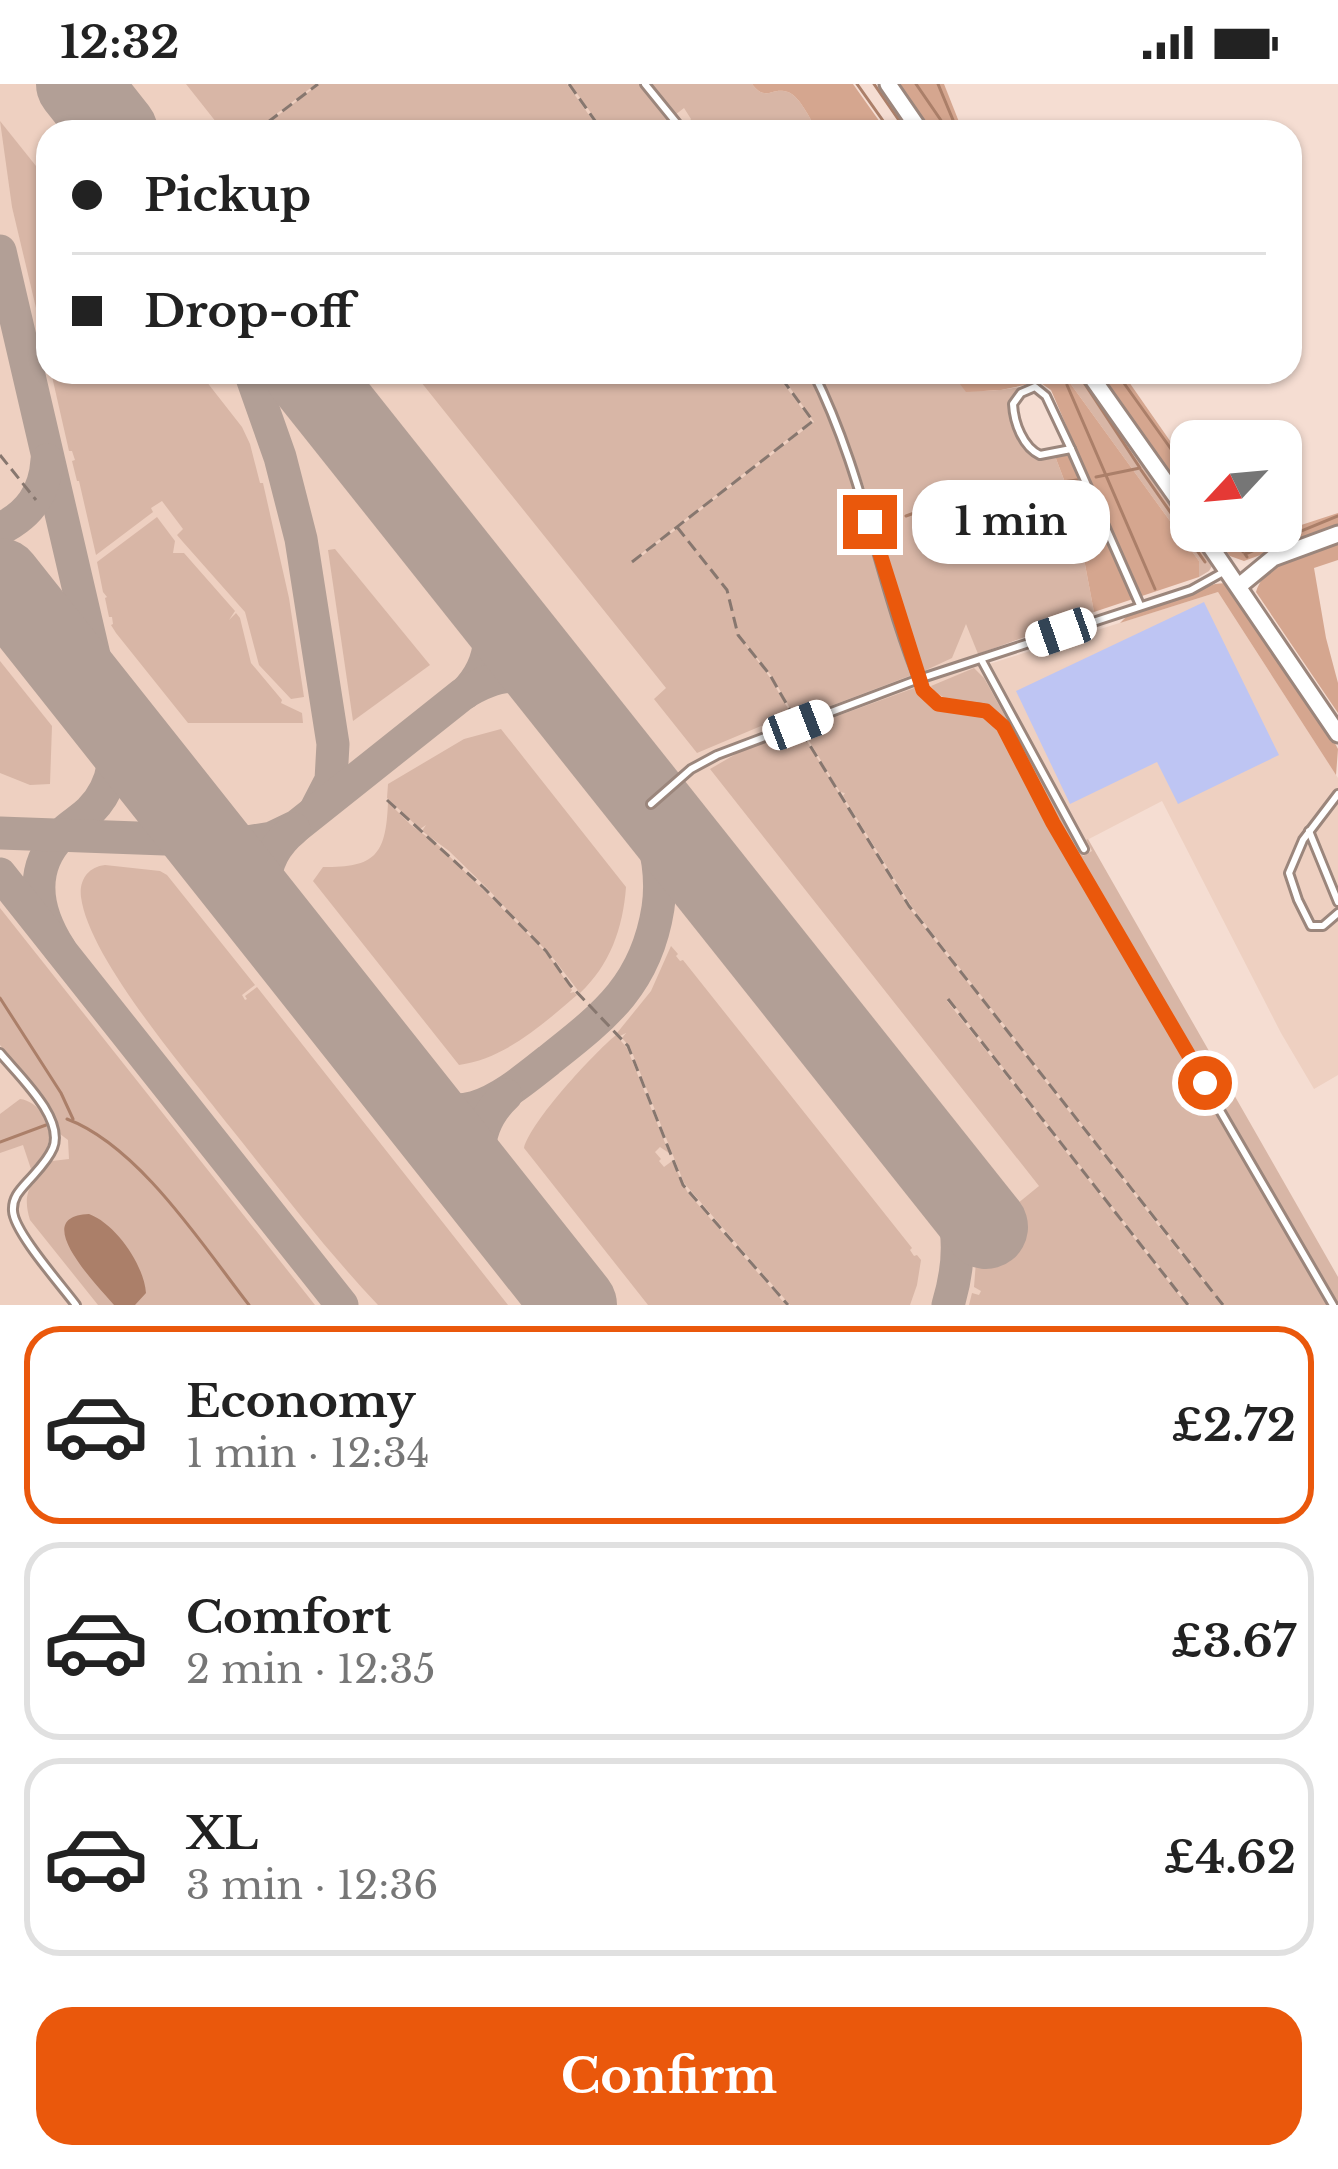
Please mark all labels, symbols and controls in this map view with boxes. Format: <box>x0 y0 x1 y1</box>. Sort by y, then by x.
text: 12:32 <box>60 14 180 70</box>
text: Pickup <box>144 167 311 223</box>
text: Drop-off <box>144 283 354 339</box>
north arrow <box>1170 420 1302 552</box>
map controls <box>1170 420 1302 552</box>
callout: 1 min <box>912 480 1110 564</box>
route end <box>843 495 897 549</box>
text: 1 min <box>955 497 1067 546</box>
car <box>1021 603 1101 661</box>
car <box>758 695 838 755</box>
route start <box>1178 1056 1232 1110</box>
icon: car <box>42 1371 150 1479</box>
text: Economy <box>186 1373 416 1429</box>
text: £2.72 <box>1171 1397 1296 1453</box>
text: 1 min · 12:34 <box>186 1429 429 1478</box>
icon: car <box>42 1587 150 1695</box>
text: Comfort <box>186 1589 391 1645</box>
text: £3.67 <box>1171 1613 1296 1669</box>
text: 2 min · 12:35 <box>186 1645 435 1694</box>
icon: car <box>42 1803 150 1911</box>
text: XL <box>186 1805 258 1861</box>
text: £4.62 <box>1164 1829 1296 1885</box>
text: 3 min · 12:36 <box>186 1861 438 1910</box>
button: Confirm <box>36 2007 1302 2145</box>

